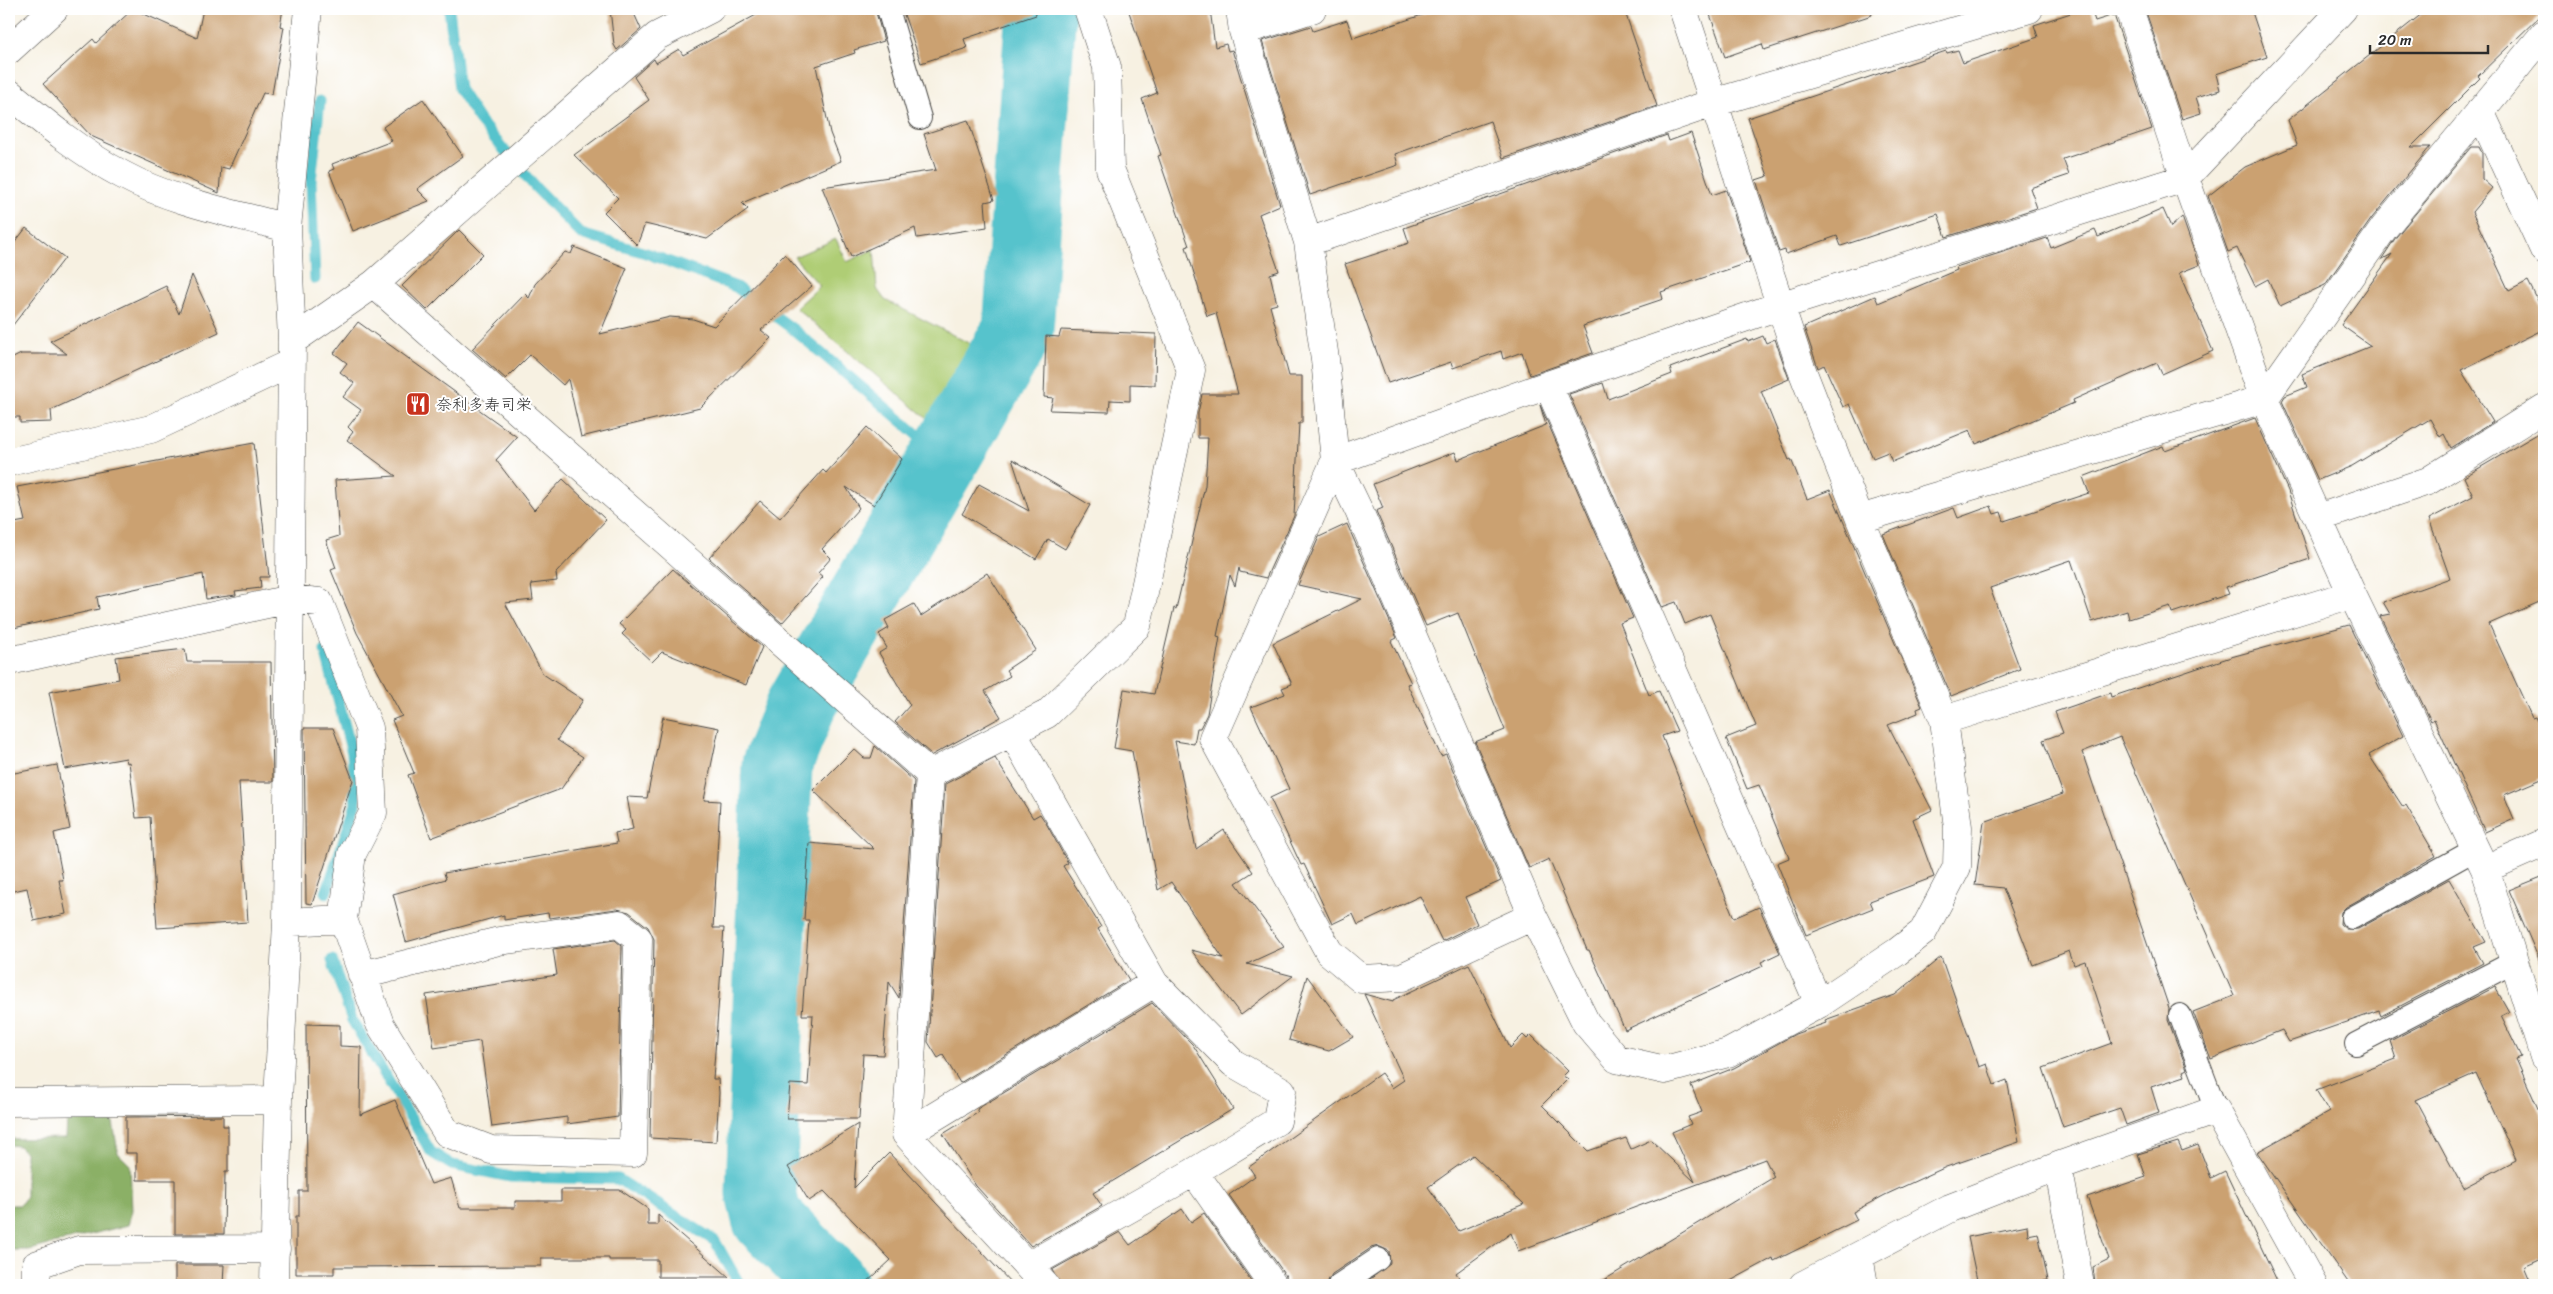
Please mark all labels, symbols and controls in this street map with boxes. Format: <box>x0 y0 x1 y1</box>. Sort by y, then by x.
scale bar <box>2370 22 2488 54</box>
text: 20 m <box>2378 27 2412 53</box>
place label: 奈利多寿司栄 <box>436 390 532 419</box>
restaurant icon: 奈利多寿司栄 <box>405 391 431 417</box>

